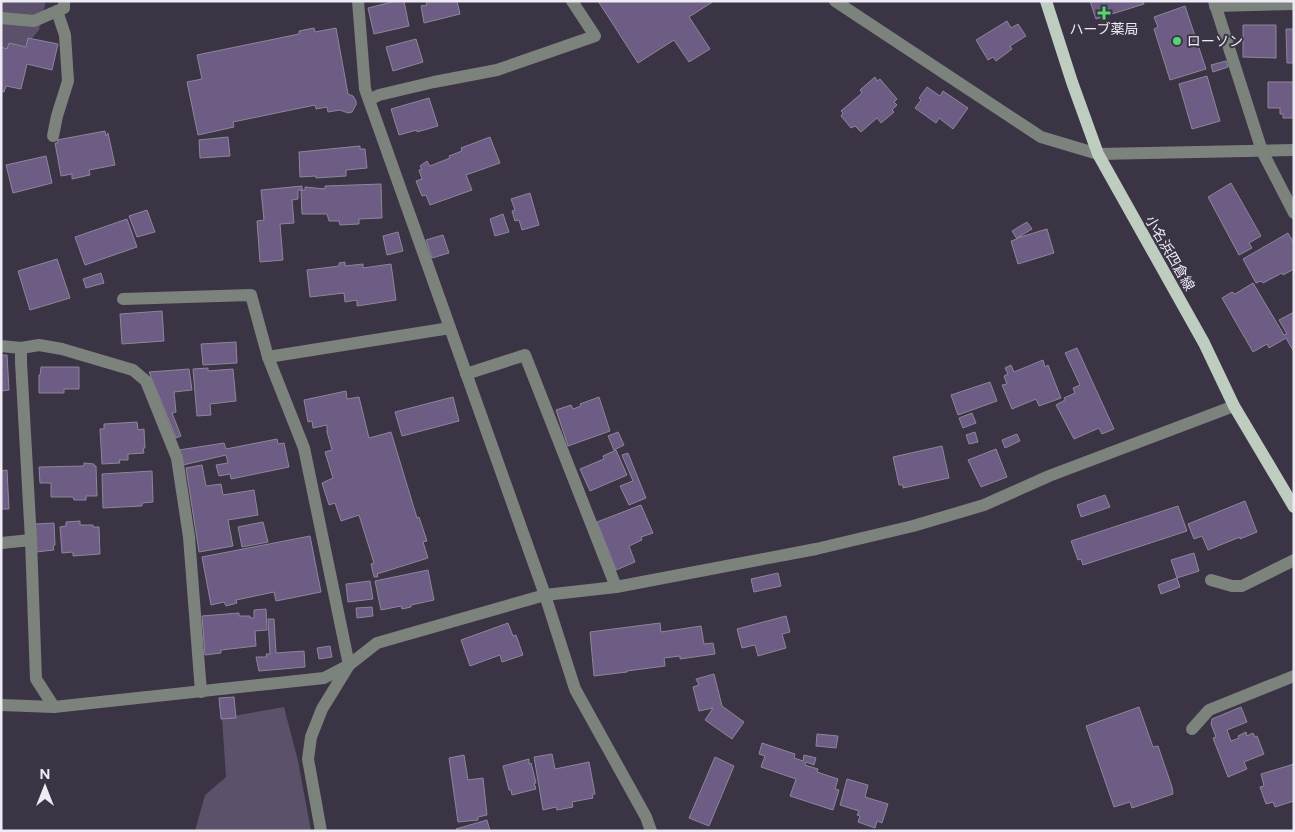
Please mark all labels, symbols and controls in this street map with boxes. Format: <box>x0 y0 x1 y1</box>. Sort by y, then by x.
marker: ハーブ薬局 <box>1098 7 1110 19</box>
place label: ハーブ薬局 <box>1069 21 1139 38</box>
place label: ローソン <box>1187 33 1243 50</box>
marker: ローソン <box>1171 35 1183 47</box>
street label: 小名浜四倉線 <box>1141 213 1198 294</box>
north arrow <box>20 762 70 812</box>
text: N <box>40 766 50 783</box>

